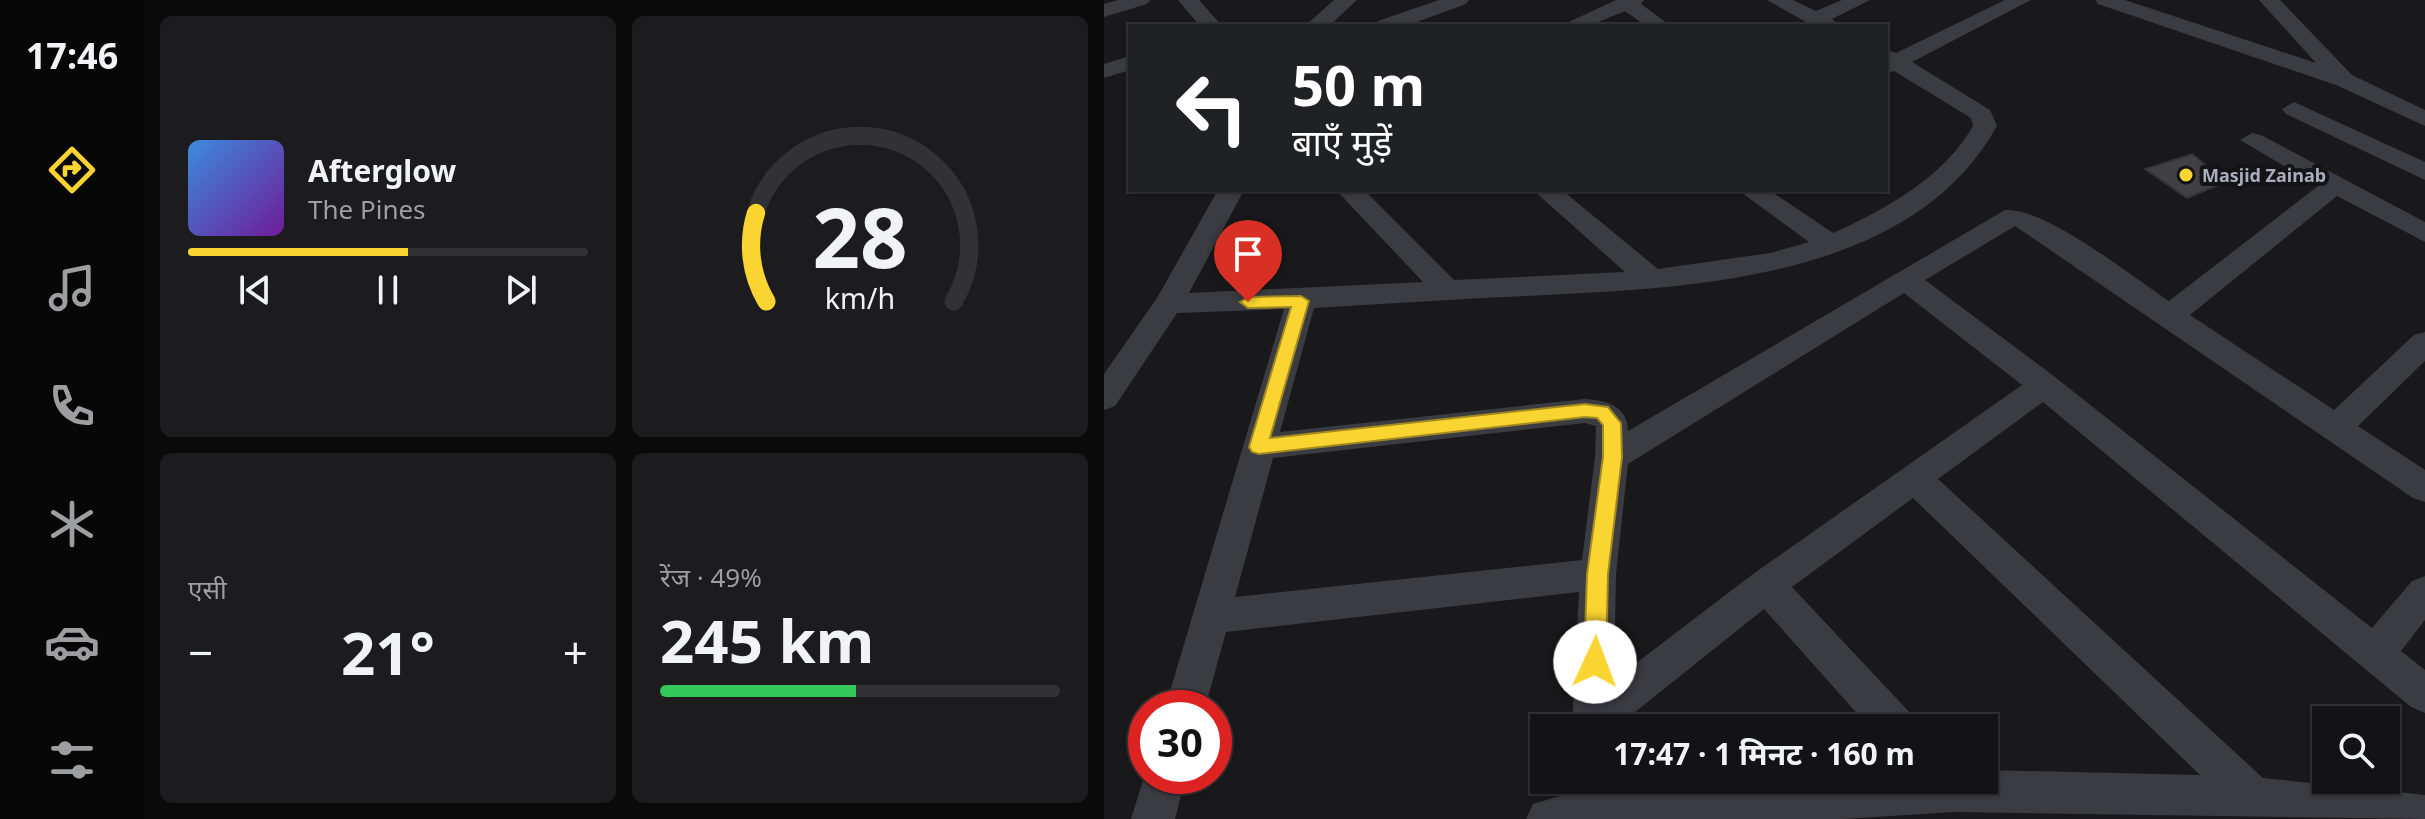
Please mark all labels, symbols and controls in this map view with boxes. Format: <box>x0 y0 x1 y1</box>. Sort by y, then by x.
text: 17:46 <box>26 31 118 80</box>
text: 50 m <box>1292 46 1425 122</box>
icon: left <box>1160 56 1264 160</box>
text: बाएँ मुड़ें <box>1292 118 1392 167</box>
icon: directions <box>44 142 100 198</box>
text: Afterglow <box>308 150 456 191</box>
place label: Masjid Zainab <box>2202 163 2326 187</box>
marker: Masjid Zainab <box>2177 166 2195 184</box>
text: 28 <box>812 179 908 292</box>
text: The Pines <box>308 191 426 227</box>
pin <box>1214 220 1282 302</box>
icon: arrive <box>1226 232 1270 276</box>
icon: music <box>44 260 100 316</box>
icon: previous <box>233 268 277 312</box>
icon: pause <box>366 268 410 312</box>
icon: next <box>499 268 543 312</box>
text: km/h <box>825 278 895 317</box>
icon: phone <box>44 378 100 434</box>
icon: climate <box>44 496 100 552</box>
text: रेंज · 49% <box>660 559 762 595</box>
text: एसी <box>188 571 227 607</box>
text: 245 km <box>660 599 874 681</box>
text: 21° <box>341 611 435 693</box>
icon: car <box>44 614 100 670</box>
position arrow <box>1553 620 1637 704</box>
text: − <box>188 622 213 682</box>
text: + <box>563 622 588 682</box>
speed limit sign: 30 <box>1128 690 1232 794</box>
map controls <box>2312 706 2400 794</box>
button: search <box>2312 706 2400 794</box>
icon: filters <box>44 732 100 788</box>
text: 17:47 · 1 मिनट · 160 m <box>1613 733 1915 774</box>

